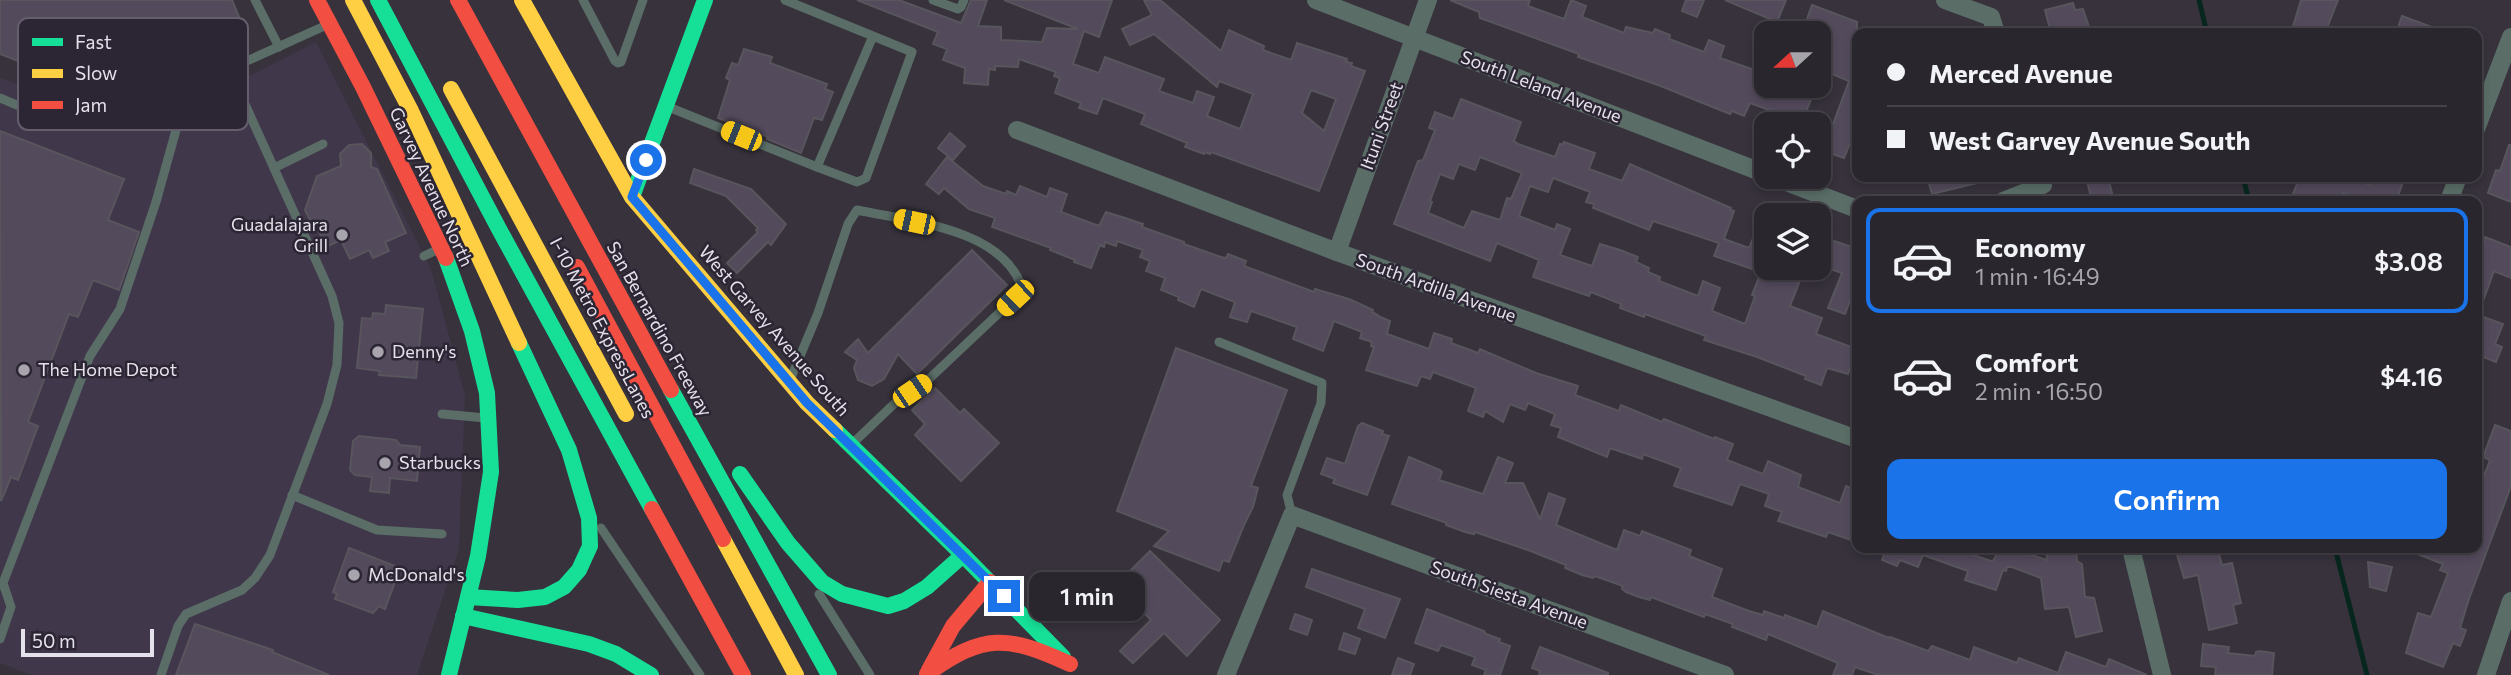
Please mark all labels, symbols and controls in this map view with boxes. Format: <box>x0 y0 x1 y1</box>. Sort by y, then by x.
legend <box>18 18 248 130</box>
north arrow <box>1754 21 1830 98</box>
map controls <box>1754 21 1831 280</box>
text: Fast <box>75 30 112 53</box>
street label: South Leland Avenue <box>1458 45 1625 127</box>
text: Merced Avenue <box>1929 57 2113 88</box>
text: Slow <box>75 61 117 84</box>
street label: Ituni Street <box>1355 79 1407 173</box>
text: Jam <box>75 93 107 116</box>
street label: Garvey Avenue North <box>385 103 479 270</box>
button: locate <box>1754 112 1831 189</box>
car <box>718 118 765 154</box>
text: West Garvey Avenue South <box>1929 124 2251 155</box>
route start <box>630 144 662 176</box>
button: layers <box>1754 203 1831 280</box>
car <box>892 207 937 237</box>
place label: Guadalajara Grill <box>231 213 328 256</box>
marker: Guadalajara Grill <box>334 227 350 243</box>
icon: car <box>1891 229 1954 292</box>
text: Economy <box>1975 231 2086 262</box>
street label: I-10 Metro ExpressLanes <box>546 233 660 422</box>
street label: San Bernardino Freeway <box>603 237 717 420</box>
street label: West Garvey Avenue South <box>695 241 855 420</box>
text: $3.08 <box>2374 245 2443 276</box>
street label: South Ardilla Avenue <box>1353 248 1519 326</box>
text: 1 min · 16:49 <box>1975 262 2100 290</box>
car <box>993 276 1038 320</box>
place label: Denny's <box>392 340 456 362</box>
marker: Denny's <box>370 344 386 360</box>
icon: car <box>1891 344 1954 407</box>
text: Comfort <box>1975 346 2078 377</box>
place label: The Home Depot <box>38 358 177 380</box>
text: $4.16 <box>2380 360 2443 391</box>
marker: The Home Depot <box>16 362 32 378</box>
car <box>889 371 936 411</box>
text: 2 min · 16:50 <box>1975 377 2103 405</box>
place label: Starbucks <box>399 451 481 473</box>
marker: Starbucks <box>377 455 393 471</box>
button: Confirm <box>1887 459 2447 539</box>
street label: South Siesta Avenue <box>1428 555 1591 633</box>
place label: McDonald's <box>368 563 465 585</box>
marker: McDonald's <box>346 567 362 583</box>
callout: 1 min <box>1028 572 1144 620</box>
route end <box>988 580 1020 612</box>
text: 1 min <box>1060 582 1114 610</box>
scale bar <box>21 626 154 658</box>
text: 50 m <box>32 629 76 652</box>

